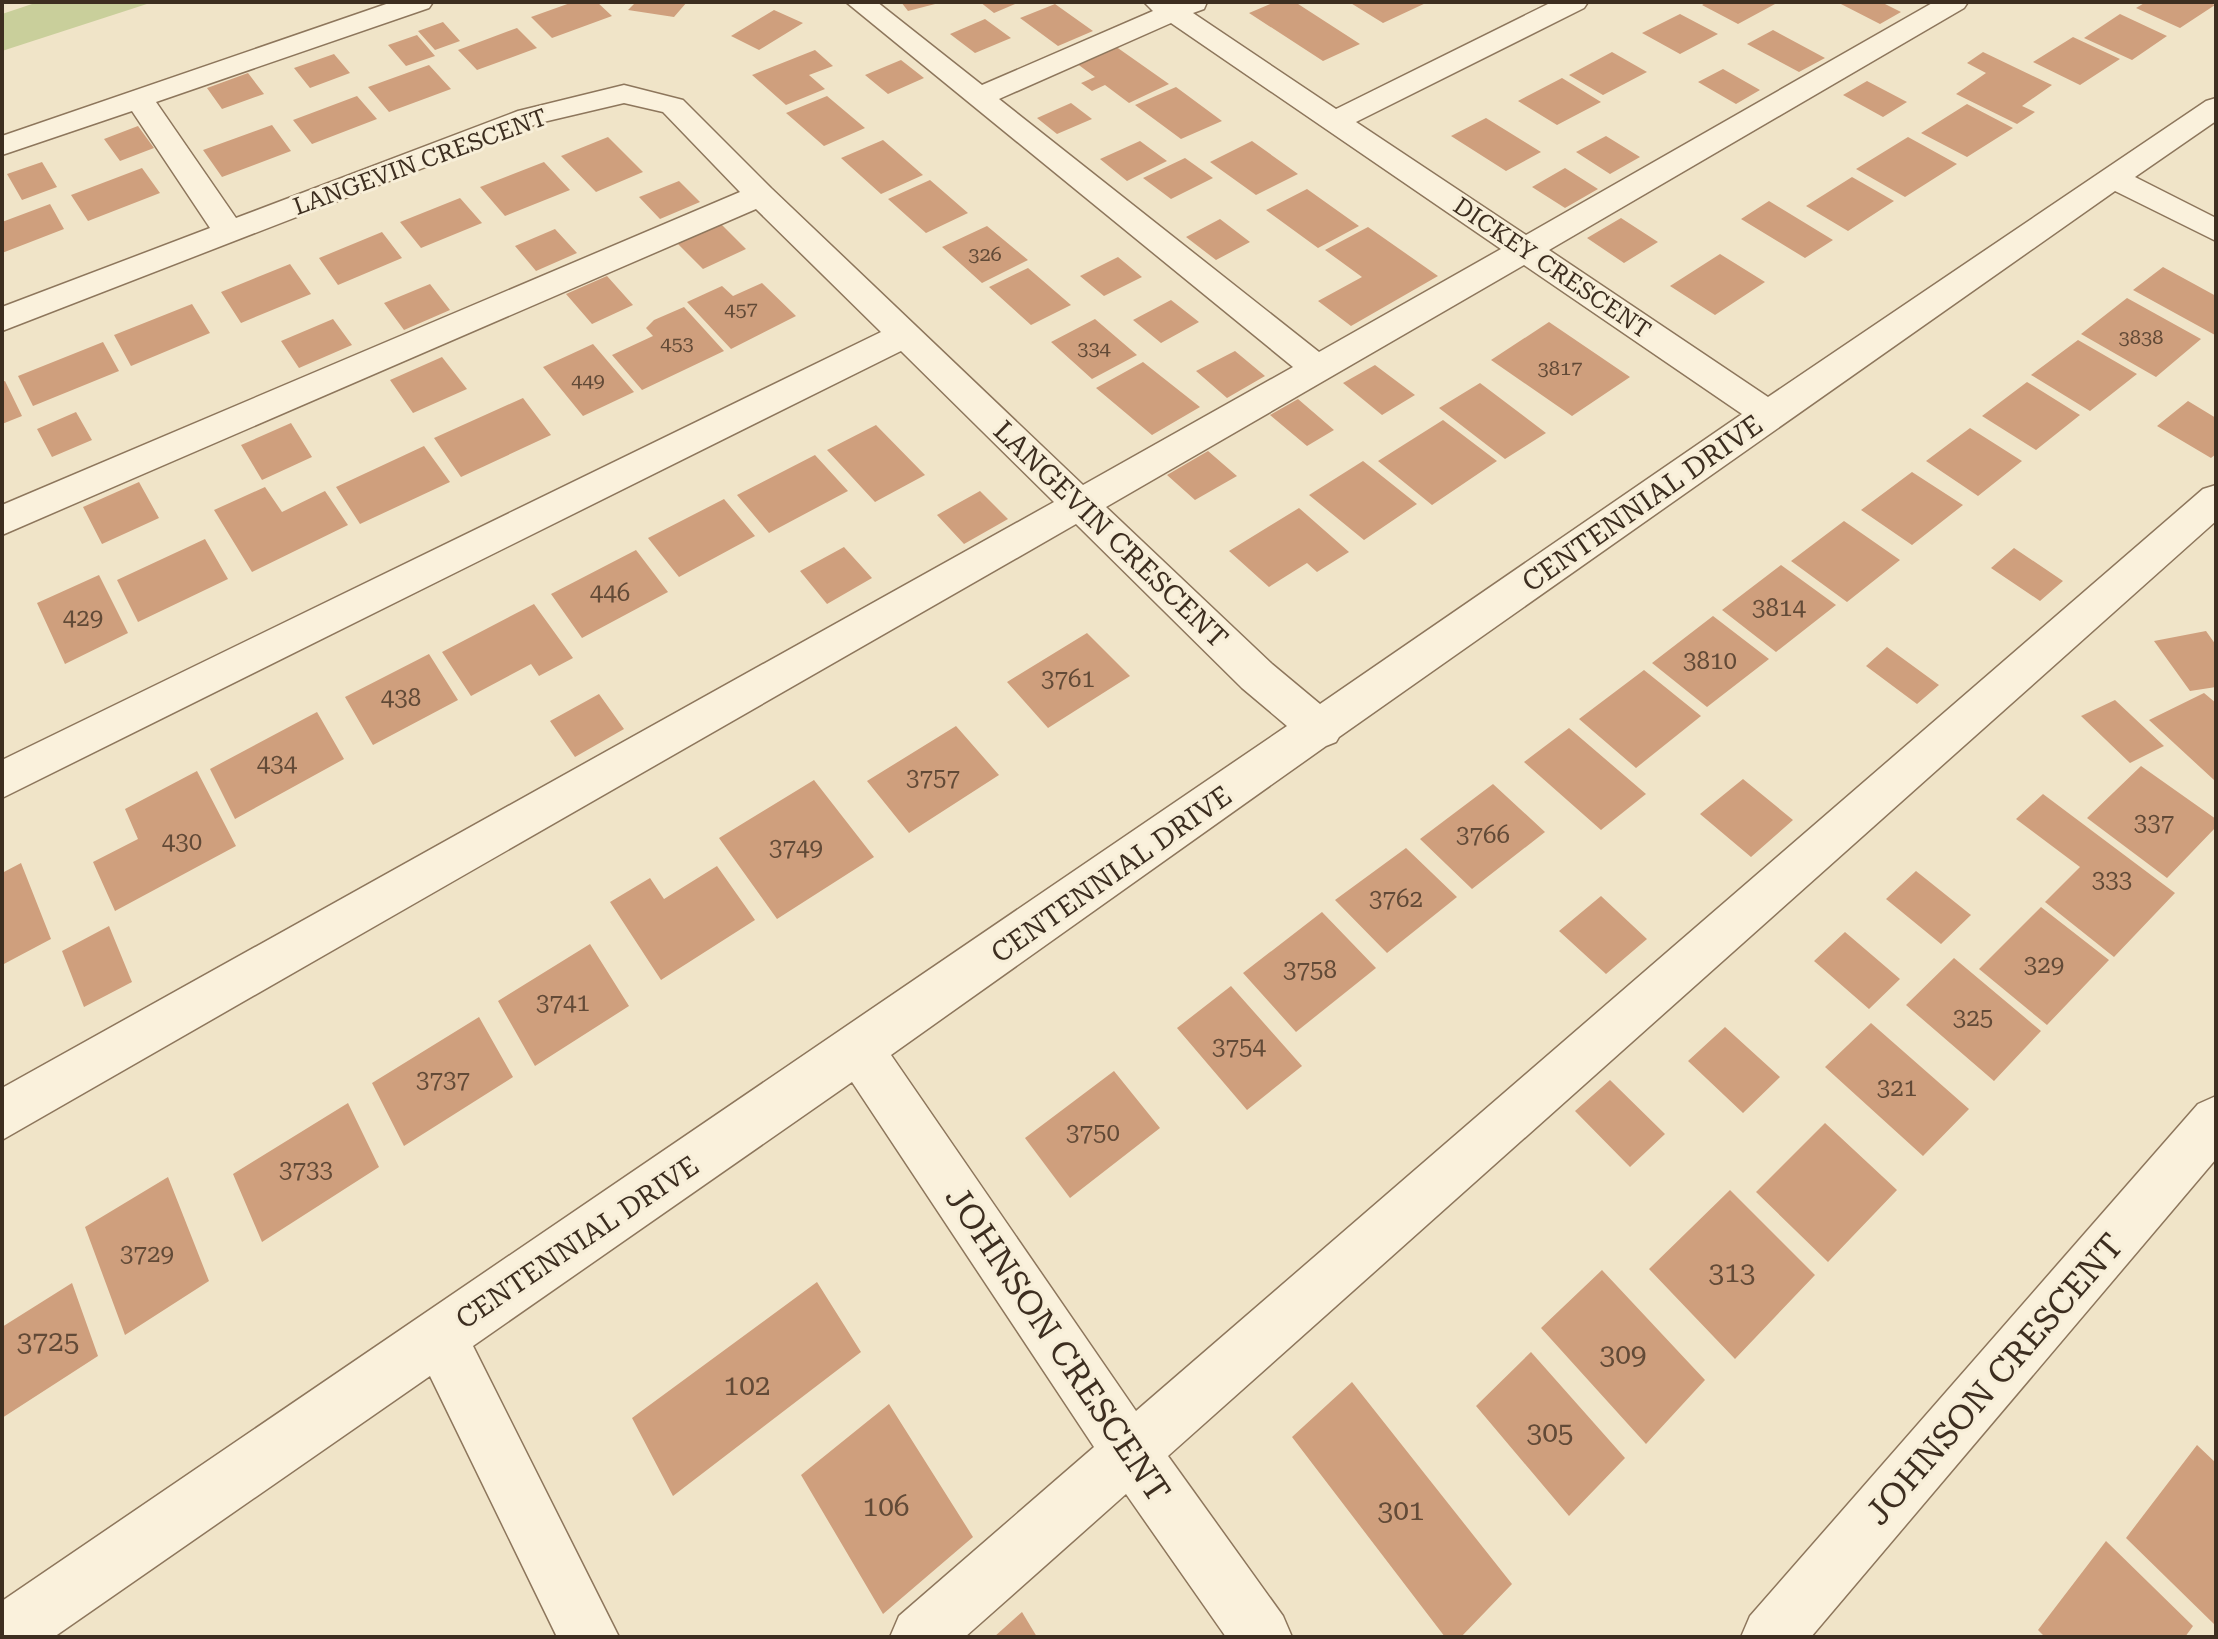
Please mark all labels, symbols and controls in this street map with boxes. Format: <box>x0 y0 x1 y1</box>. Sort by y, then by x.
street label: LANGEVIN CRESCENT <box>289 103 551 221</box>
street label: DICKEY CRESCENT <box>1448 192 1656 344</box>
house number: 326 <box>968 242 1002 266</box>
house number: 457 <box>724 297 758 321</box>
house number: 3838 <box>2119 325 2163 349</box>
house number: 453 <box>660 331 694 355</box>
house number: 334 <box>1077 336 1112 360</box>
house number: 3817 <box>1538 356 1582 380</box>
house number: 449 <box>571 368 605 392</box>
street label: CENTENNIAL DRIVE <box>1516 408 1769 599</box>
street label: LANGEVIN CRESCENT <box>987 414 1234 655</box>
house number: 446 <box>590 579 630 607</box>
house number: 3814 <box>1752 594 1806 622</box>
house number: 429 <box>63 604 103 632</box>
house number: 3810 <box>1683 647 1737 675</box>
house number: 3761 <box>1041 665 1095 693</box>
house number: 438 <box>381 684 421 712</box>
house number: 434 <box>257 750 298 778</box>
house number: 3757 <box>906 764 960 792</box>
street label: CENTENNIAL DRIVE <box>985 779 1238 970</box>
house number: 337 <box>2134 809 2174 837</box>
house number: 3766 <box>1456 821 1510 849</box>
house number: 430 <box>162 828 202 856</box>
house number: 3749 <box>769 834 823 862</box>
house number: 333 <box>2092 866 2132 894</box>
house number: 3762 <box>1369 885 1423 913</box>
house number: 329 <box>2024 951 2064 979</box>
house number: 3758 <box>1283 956 1337 984</box>
house number: 3741 <box>536 989 590 1017</box>
house number: 325 <box>1953 1004 1993 1032</box>
house number: 3754 <box>1212 1033 1266 1061</box>
house number: 3737 <box>416 1066 470 1094</box>
house number: 321 <box>1877 1074 1917 1102</box>
house number: 3750 <box>1066 1119 1120 1147</box>
street label: CENTENNIAL DRIVE <box>450 1149 705 1336</box>
house number: 3733 <box>279 1156 333 1184</box>
street label: JOHNSON CRESCENT <box>937 1179 1179 1509</box>
street label: JOHNSON CRESCENT <box>1857 1225 2131 1533</box>
house number: 3729 <box>120 1240 174 1268</box>
house number: 313 <box>1708 1256 1756 1289</box>
house number: 3725 <box>17 1325 79 1358</box>
house number: 309 <box>1599 1338 1647 1371</box>
house number: 102 <box>723 1369 771 1402</box>
house number: 305 <box>1526 1416 1574 1449</box>
house number: 106 <box>862 1490 910 1523</box>
house number: 301 <box>1377 1494 1425 1527</box>

